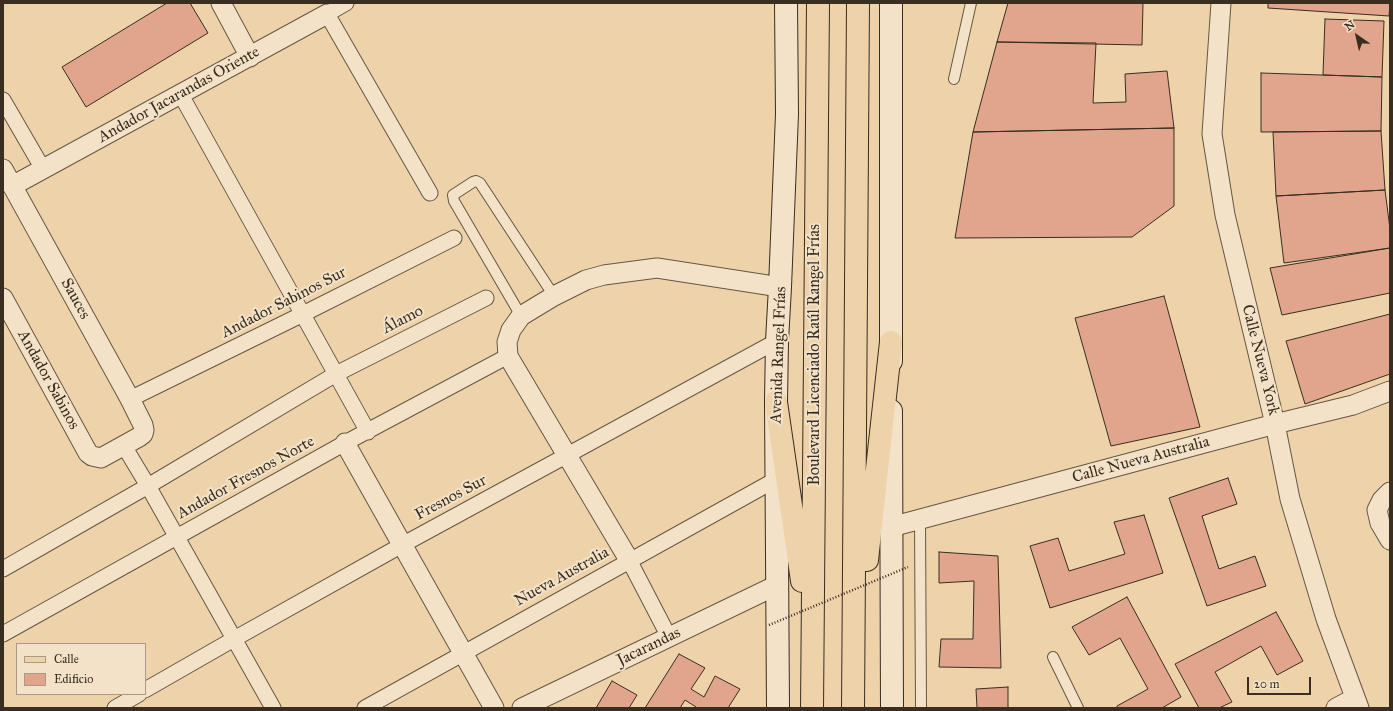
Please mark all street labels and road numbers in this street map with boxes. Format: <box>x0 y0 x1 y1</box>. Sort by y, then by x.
street label: Andador Jacarandas Oriente <box>95 43 263 147</box>
street label: Boulevard Licenciado Raúl Rangel Frías <box>805 224 825 486</box>
street label: Andador Sabinos Sur <box>218 263 350 343</box>
street label: Sauces <box>56 275 94 323</box>
street label: Avenida Rangel Frías <box>767 286 791 424</box>
street label: Álamo <box>379 302 427 338</box>
street label: Calle Nueva York <box>1237 303 1283 417</box>
street label: Andador Sabinos <box>13 327 83 433</box>
street label: Andador Fresnos Norte <box>174 432 318 524</box>
street label: Calle Nueva Australia <box>1070 432 1212 488</box>
street label: Fresnos Sur <box>412 471 490 525</box>
street label: Nueva Australia <box>511 543 613 611</box>
street label: Jacarandas <box>614 623 684 671</box>

